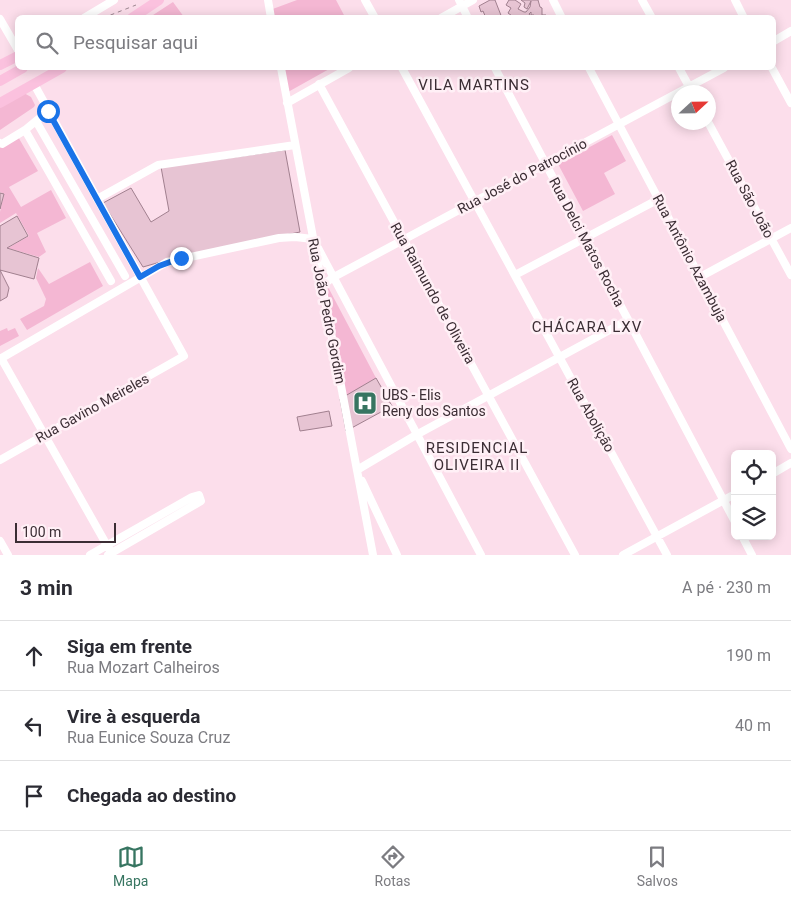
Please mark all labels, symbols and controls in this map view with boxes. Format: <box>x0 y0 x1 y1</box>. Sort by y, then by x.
search box <box>15 15 776 70</box>
icon: search <box>33 29 61 57</box>
text: Pesquisar aqui <box>73 31 198 54</box>
district label: VILA MARTINS <box>418 76 530 94</box>
north arrow <box>671 85 716 130</box>
route start <box>37 100 60 123</box>
street label: Rua José do Patrocínio <box>455 135 589 217</box>
street label: Rua São João <box>723 157 777 241</box>
street label: Rua Delci Matos Rocha <box>546 175 628 309</box>
street label: Rua Antônio Azambuja <box>650 192 730 324</box>
street label: Rua Raimundo de Oliveira <box>387 220 479 366</box>
street label: Rua João Pedro Gordim <box>305 237 349 385</box>
route end <box>170 247 193 270</box>
district label: CHÁCARA LXV <box>532 318 642 336</box>
street label: Rua Gavino Meireles <box>33 370 151 446</box>
street label: Rua Abolição <box>564 375 618 455</box>
place label: UBS - Elis Reny dos Santos <box>382 387 486 419</box>
hospital icon: UBS - Elis Reny dos Santos <box>352 390 378 416</box>
district label: RESIDENCIAL OLIVEIRA II <box>426 439 528 474</box>
map controls <box>731 450 776 540</box>
button: locate <box>731 450 776 495</box>
button: layers <box>731 495 776 540</box>
scale bar <box>15 520 116 543</box>
text: 100 m <box>22 524 61 540</box>
text: 3 min <box>20 576 73 600</box>
text: A pé · 230 m <box>682 578 771 597</box>
text: Siga em frente <box>67 635 192 658</box>
icon: ahead <box>20 642 48 670</box>
text: 190 m <box>726 646 771 665</box>
text: Rua Mozart Calheiros <box>67 658 220 677</box>
text: Vire à esquerda <box>67 705 200 728</box>
icon: left <box>20 712 48 740</box>
text: 40 m <box>735 716 771 735</box>
text: Rua Eunice Souza Cruz <box>67 728 230 747</box>
icon: arrive <box>20 782 48 810</box>
text: Chegada ao destino <box>67 784 236 807</box>
tab: Mapa <box>113 843 148 889</box>
tab: Rotas <box>375 843 411 889</box>
tab: Salvos <box>637 843 678 889</box>

